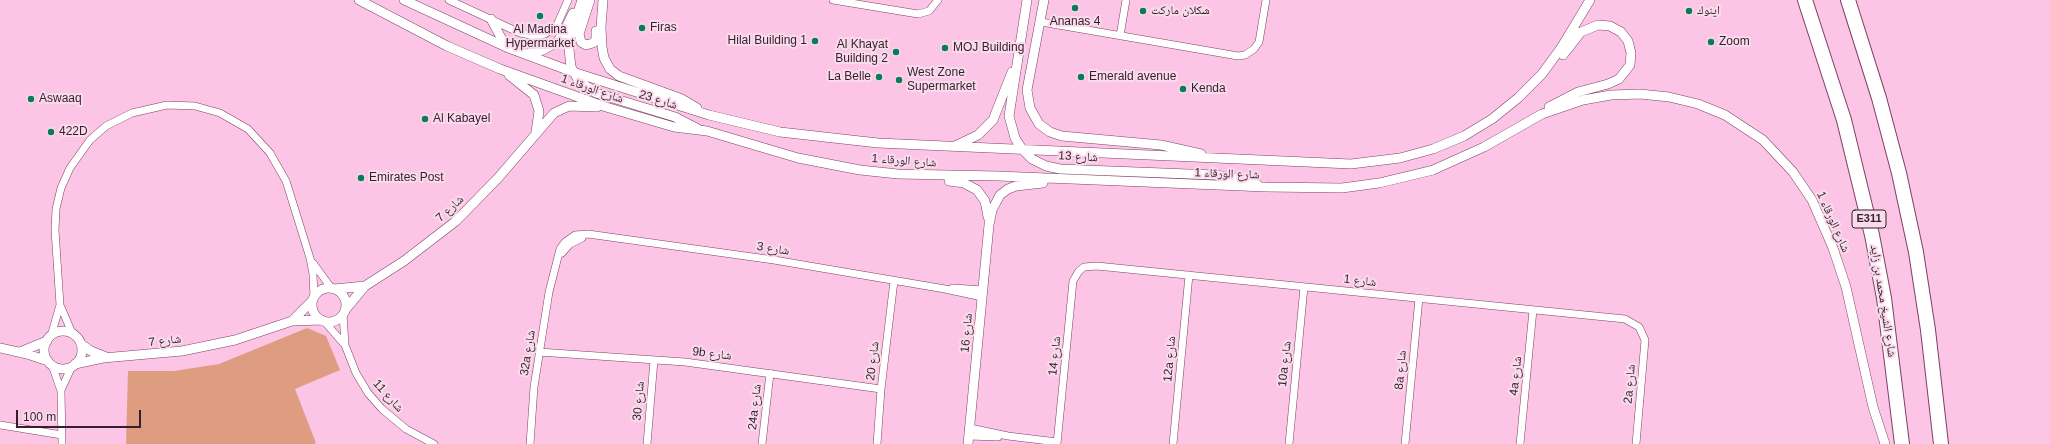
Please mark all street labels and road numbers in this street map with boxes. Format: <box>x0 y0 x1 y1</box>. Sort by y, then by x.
street label: شارع الورقاء 1 <box>559 72 625 106</box>
street label: شارع 23 <box>637 87 679 113</box>
street label: شارع 13 <box>1058 149 1098 165</box>
street label: شارع الورقاء 1 <box>871 152 937 170</box>
street label: شارع الورقاء 1 <box>1194 166 1260 182</box>
street label: شارع الورقاء 1 <box>1813 189 1853 255</box>
street label: شارع 7 <box>433 193 467 225</box>
road number: E311 <box>1852 210 1886 228</box>
street label: شارع 3 <box>756 239 790 259</box>
street label: شارع الشيخ محمد بن زايد <box>1867 244 1899 358</box>
street label: شارع 1 <box>1343 272 1377 290</box>
street label: شارع 16 <box>958 313 976 353</box>
street label: 32a شارع <box>517 329 539 377</box>
street label: شارع 7 <box>148 332 182 350</box>
street label: 12a شارع <box>1161 335 1179 383</box>
street label: شارع 14 <box>1046 336 1064 376</box>
street label: 10a شارع <box>1275 340 1295 388</box>
street label: شارع 20 <box>863 341 883 381</box>
street label: 9b شارع <box>692 344 732 364</box>
street label: 8a شارع <box>1392 350 1410 390</box>
street label: 4a شارع <box>1507 356 1525 396</box>
street label: 2a شارع <box>1621 364 1639 404</box>
street label: شارع 11 <box>370 377 406 415</box>
street label: شارع 30 <box>630 381 648 421</box>
street label: 24a شارع <box>745 383 765 431</box>

